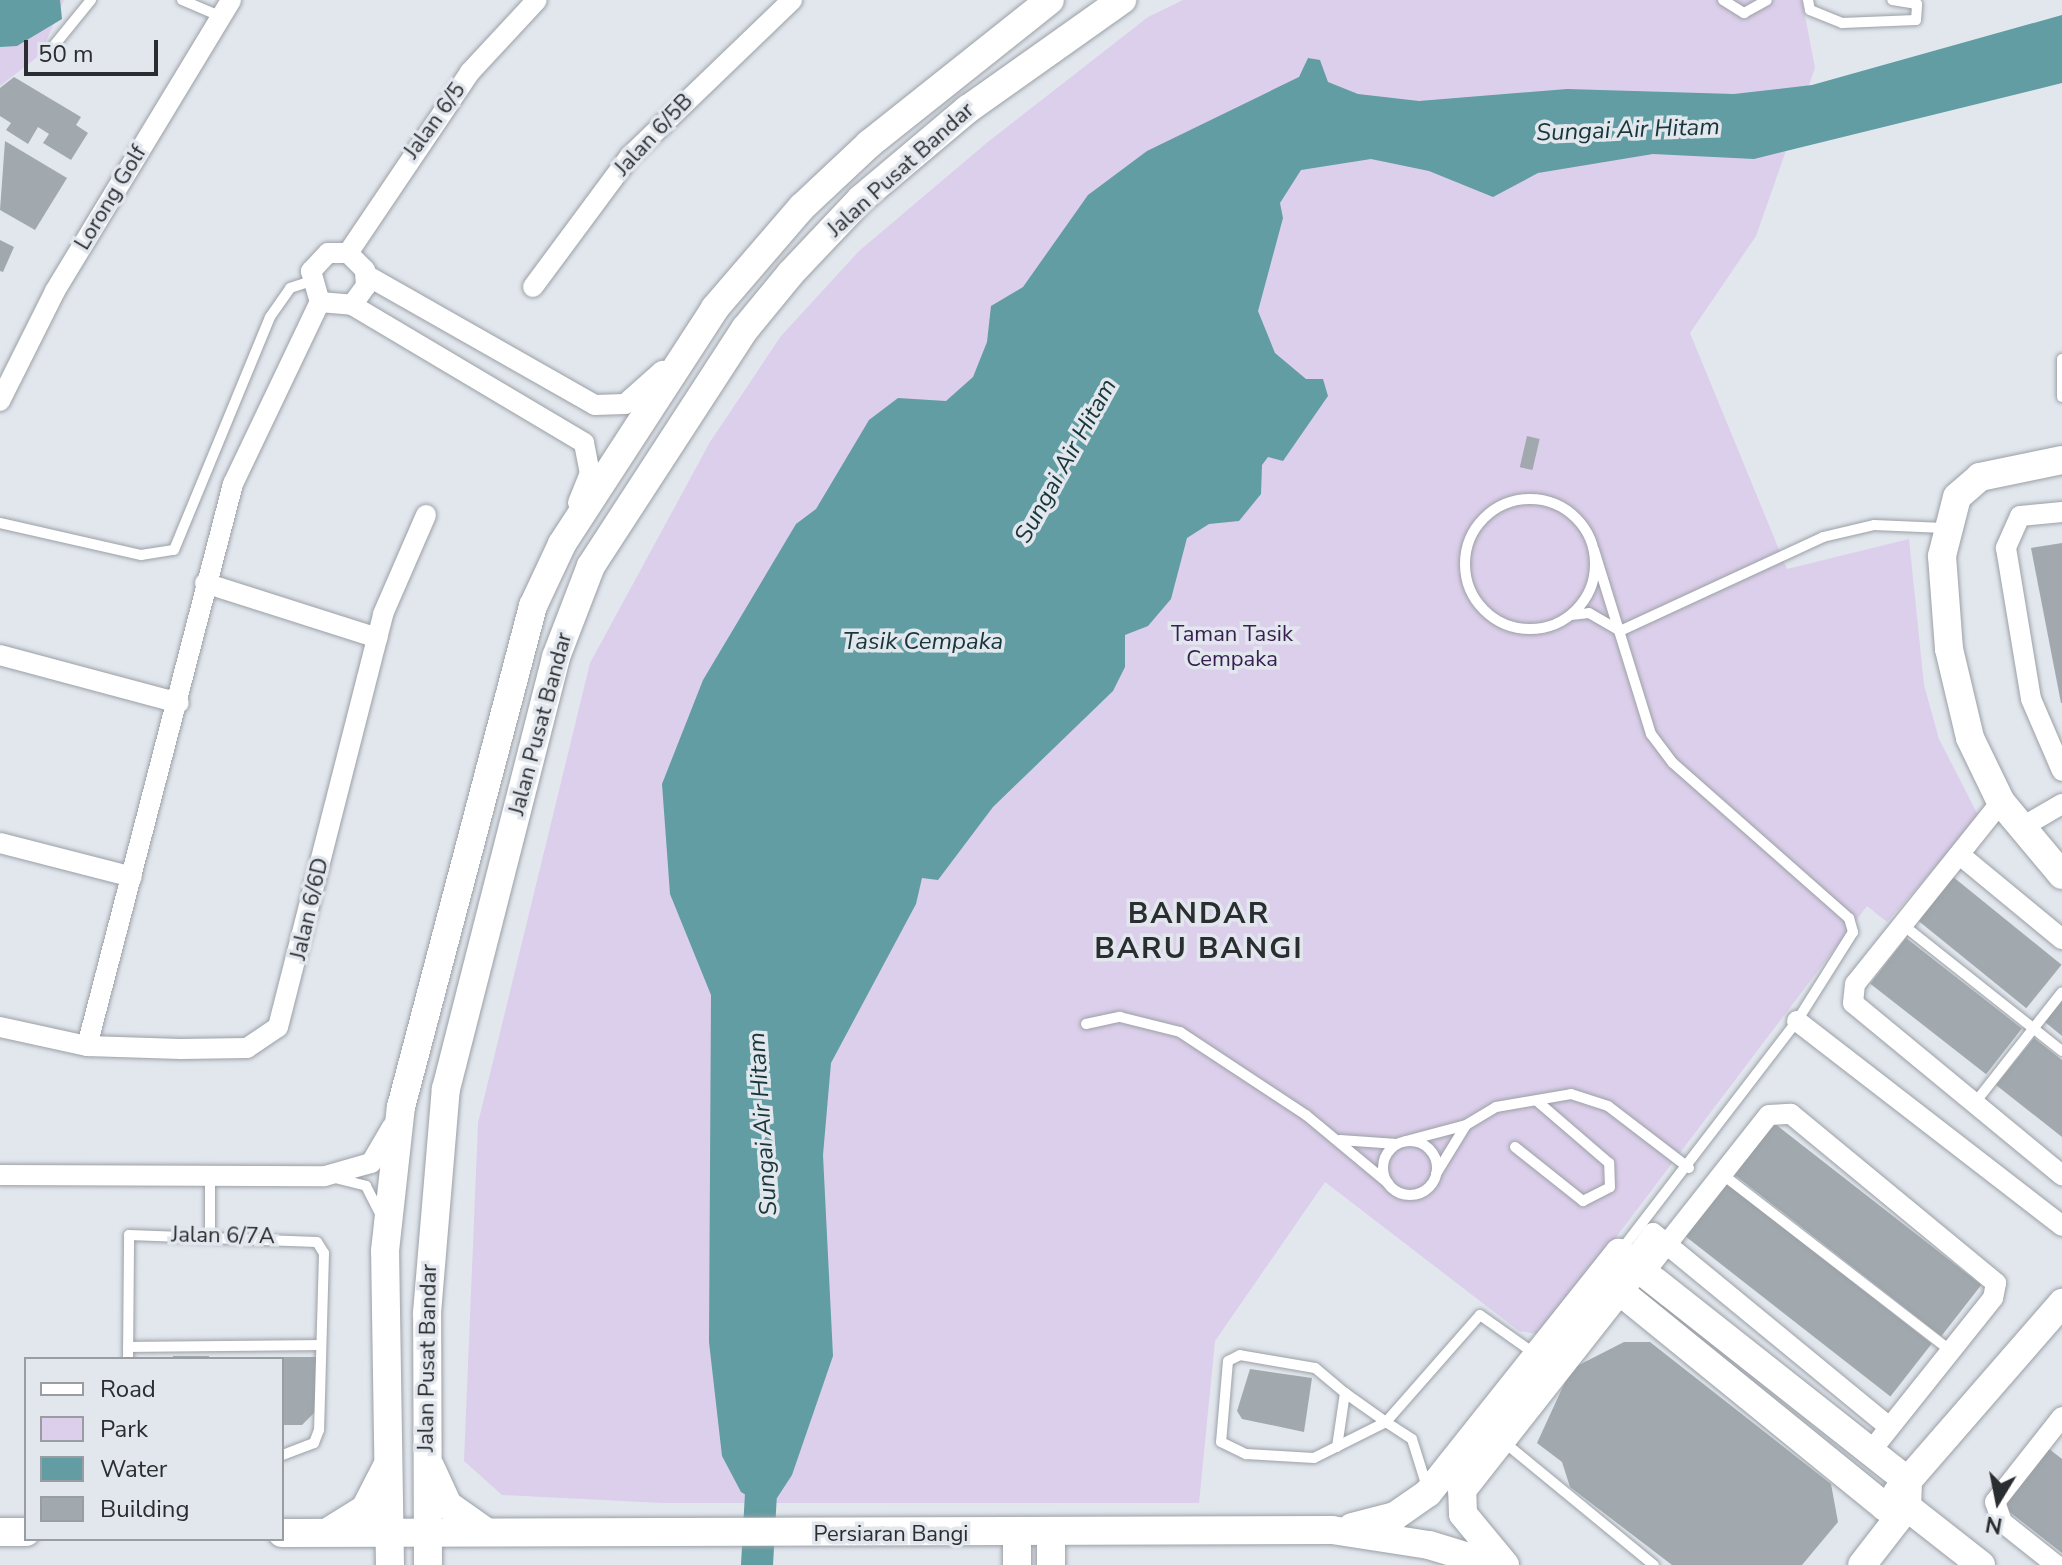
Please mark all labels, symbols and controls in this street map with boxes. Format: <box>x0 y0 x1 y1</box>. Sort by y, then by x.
scale bar <box>28 24 162 74</box>
text: 50 m <box>38 38 94 70</box>
street label: Jalan 6/5 <box>399 78 471 164</box>
street label: Jalan 6/5B <box>609 88 699 182</box>
street label: Jalan Pusat Bandar <box>822 97 980 243</box>
water label: Sungai Air Hitam <box>1536 112 1720 148</box>
street label: Lorong Golf <box>70 141 152 255</box>
water label: Sungai Air Hitam <box>1009 374 1123 548</box>
park label: Taman Tasik Cempaka <box>1171 621 1293 672</box>
water label: Tasik Cempaka <box>843 628 1003 656</box>
street label: Jalan Pusat Bandar <box>504 630 578 818</box>
street label: Jalan 6/6D <box>285 855 335 963</box>
district label: BANDAR BARU BANGI <box>1094 896 1304 966</box>
water label: Sungai Air Hitam <box>742 1031 784 1217</box>
street label: Jalan 6/7A <box>171 1222 275 1250</box>
street label: Jalan Pusat Bandar <box>413 1264 443 1452</box>
legend <box>24 1357 284 1541</box>
text: Road <box>100 1373 156 1405</box>
text: Park <box>100 1413 148 1445</box>
text: Water <box>100 1453 167 1485</box>
north arrow <box>1958 1461 2038 1541</box>
text: Building <box>100 1493 190 1525</box>
text: N <box>1983 1508 2005 1541</box>
street label: Persiaran Bangi <box>814 1522 968 1548</box>

